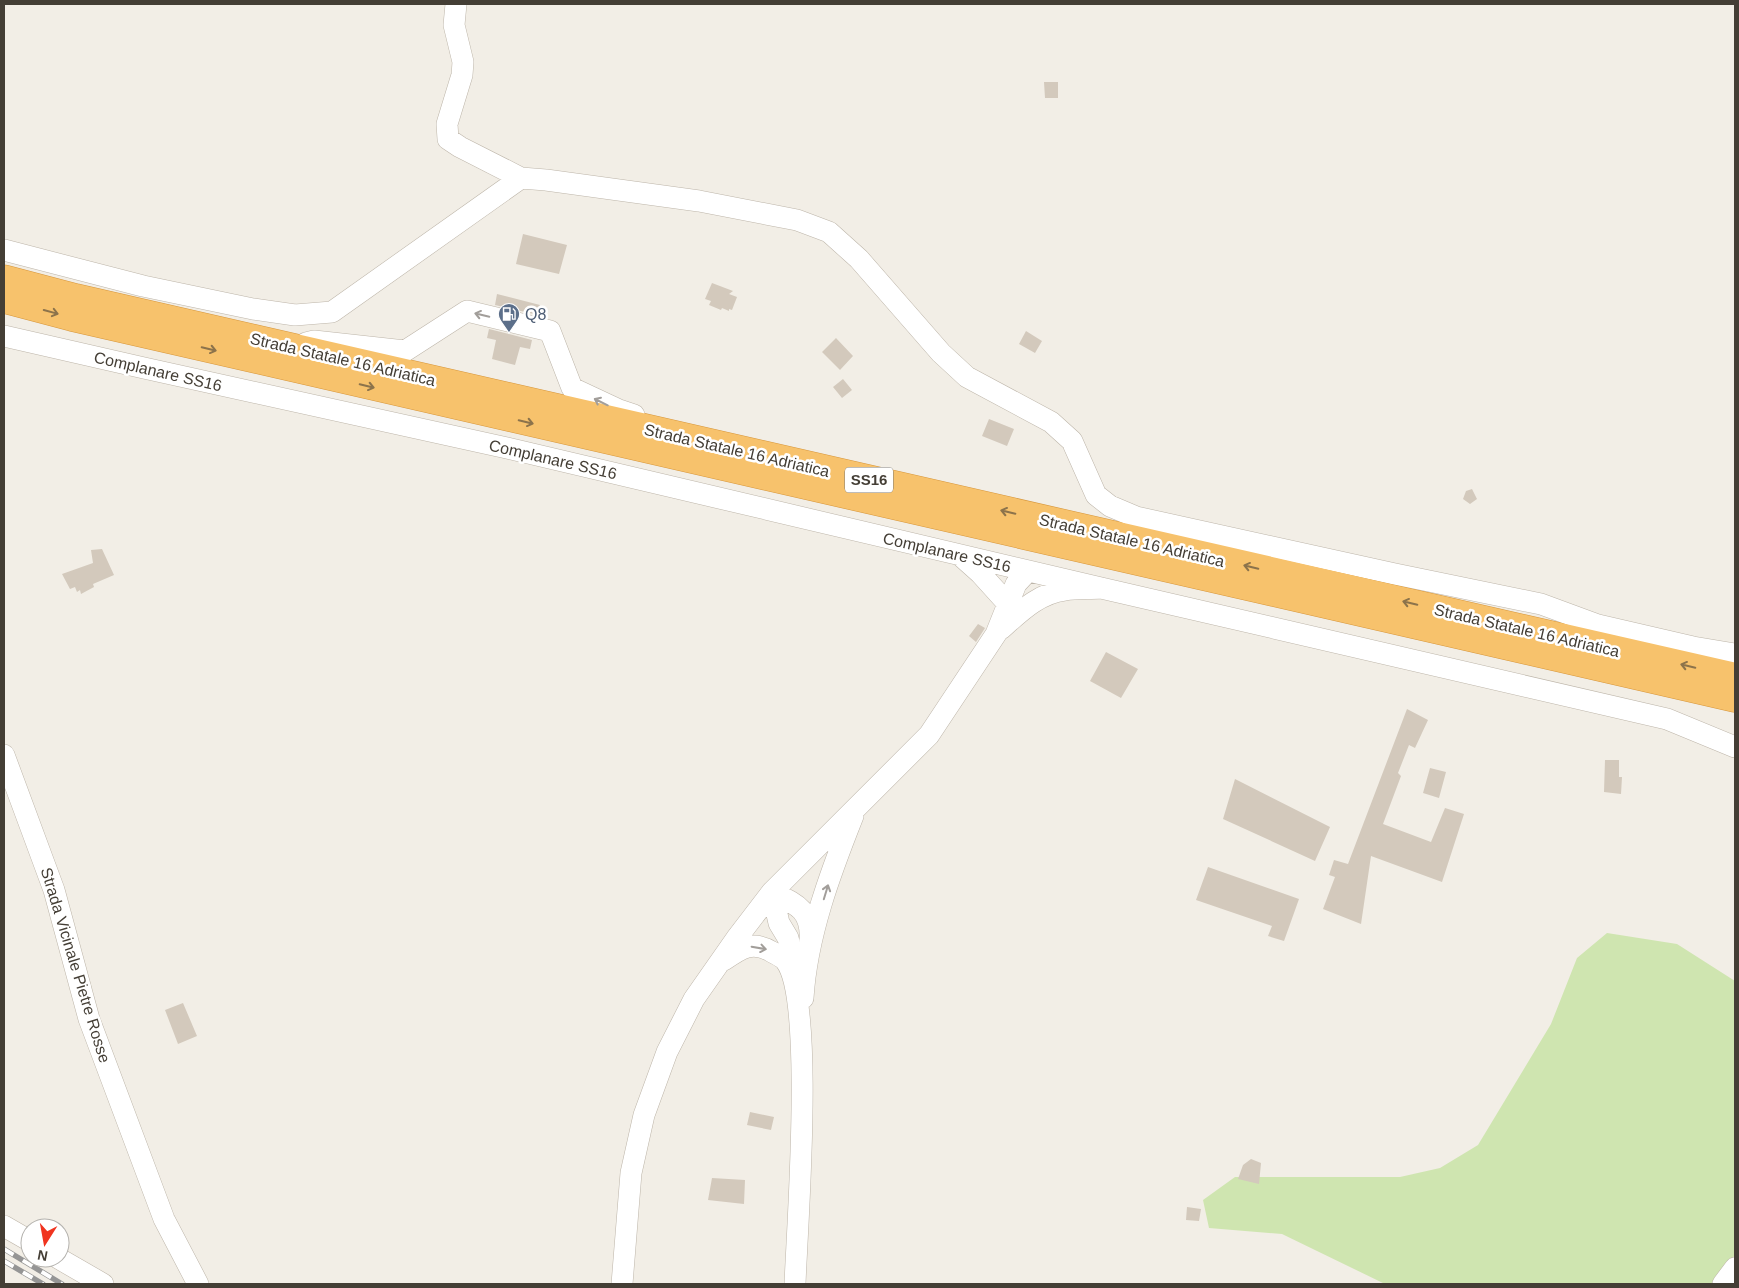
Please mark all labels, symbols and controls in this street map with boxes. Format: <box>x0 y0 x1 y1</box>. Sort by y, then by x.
fuel station icon: Q8 <box>497 302 521 333</box>
place label: Q8 <box>525 306 546 323</box>
one-way arrow <box>42 307 58 317</box>
one-way arrow <box>475 310 491 319</box>
street label: Strada Statale 16 Adriatica <box>249 330 437 389</box>
one-way arrow <box>201 345 217 354</box>
street label: Complanare SS16 <box>92 348 224 394</box>
one-way arrow <box>359 382 375 391</box>
one-way arrow <box>594 397 609 406</box>
one-way arrow <box>517 418 533 427</box>
street label: Strada Statale 16 Adriatica <box>643 421 831 480</box>
street label: Complanare SS16 <box>487 436 619 482</box>
road number: SS16 <box>845 468 893 492</box>
one-way arrow <box>1000 507 1016 516</box>
street label: Strada Statale 16 Adriatica <box>1038 511 1226 570</box>
street label: Complanare SS16 <box>881 529 1013 575</box>
one-way arrow <box>1244 562 1260 571</box>
one-way arrow <box>1402 598 1418 607</box>
street label: Strada Statale 16 Adriatica <box>1433 601 1621 660</box>
one-way arrow <box>1680 661 1696 670</box>
street label: Strada Vicinale Pietre Rosse <box>38 865 113 1065</box>
one-way arrow <box>822 885 831 900</box>
one-way arrow <box>751 943 767 953</box>
north arrow <box>20 1218 70 1268</box>
text: N <box>36 1247 49 1265</box>

